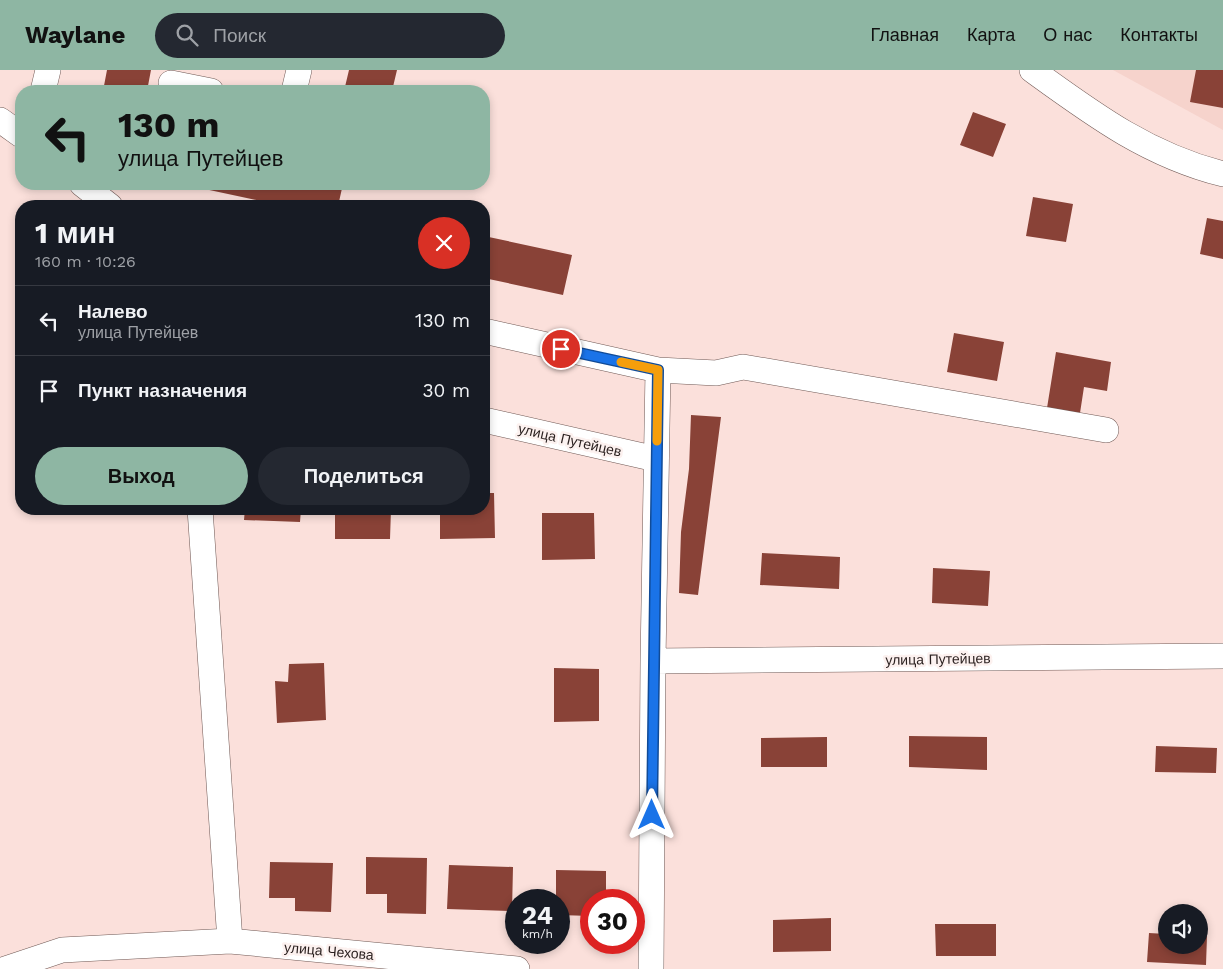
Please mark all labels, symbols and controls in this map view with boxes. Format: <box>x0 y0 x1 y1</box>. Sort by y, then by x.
search box <box>155 13 505 58</box>
text: Waylane <box>25 21 125 49</box>
icon: search <box>173 21 201 49</box>
text: Поиск <box>213 24 266 47</box>
text: Главная <box>870 24 939 45</box>
text: Карта <box>967 24 1015 45</box>
text: О нас <box>1043 24 1092 45</box>
text: Контакты <box>1120 24 1198 45</box>
text: 130 m <box>118 104 219 146</box>
icon: left <box>35 105 100 170</box>
text: улица Путейцев <box>118 146 283 171</box>
text: 1 мин <box>35 215 115 250</box>
button: close <box>418 217 470 269</box>
text: 160 m · 10:26 <box>35 252 136 271</box>
text: Налево <box>78 300 148 323</box>
icon: left <box>35 307 63 335</box>
text: 130 m <box>415 309 470 332</box>
text: улица Путейцев <box>78 323 198 342</box>
pin <box>540 328 582 370</box>
icon: arrive <box>547 335 575 363</box>
icon: arrive <box>35 377 63 405</box>
text: Пункт назначения <box>78 379 247 402</box>
text: 30 m <box>423 379 470 402</box>
street label: улица Путейцев <box>517 420 623 460</box>
button: Выход <box>35 447 248 505</box>
button: Поделиться <box>258 447 470 505</box>
street label: улица Путейцев <box>885 650 991 668</box>
position arrow <box>625 788 677 840</box>
speed limit sign: 30 <box>580 889 645 954</box>
text: 24 <box>522 901 553 930</box>
map controls <box>1158 904 1208 954</box>
button: sound <box>1158 904 1208 954</box>
text: km/h <box>522 927 553 941</box>
street label: улица Чехова <box>284 939 375 963</box>

